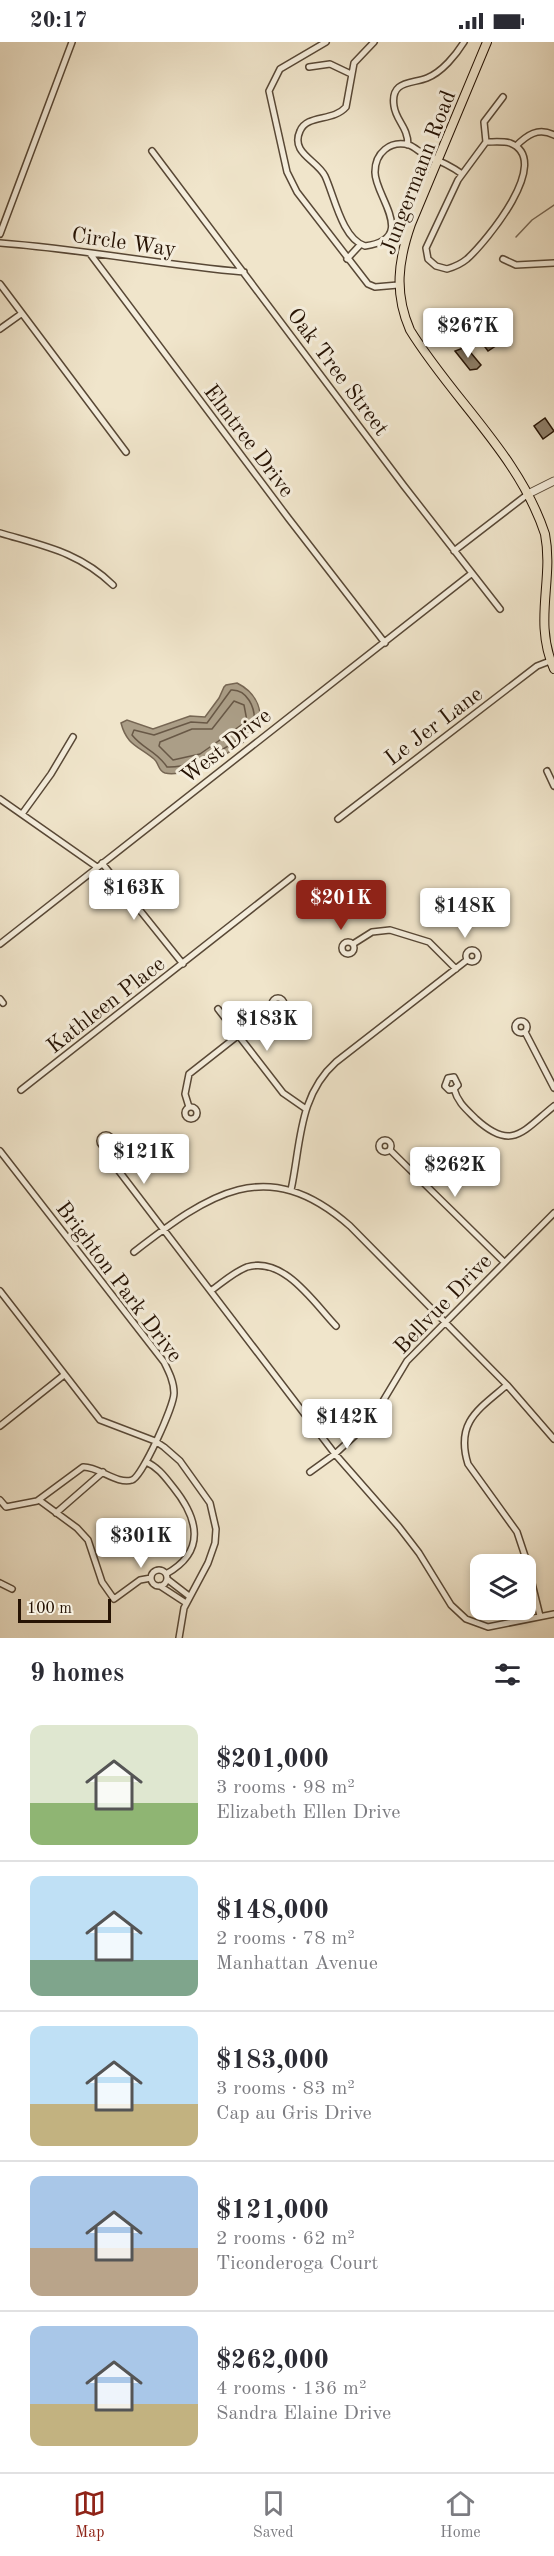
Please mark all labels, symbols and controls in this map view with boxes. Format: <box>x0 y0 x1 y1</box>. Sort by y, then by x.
text: 20:17 <box>30 10 87 32</box>
street label: Jungermann Road <box>377 88 460 258</box>
street label: Circle Way <box>70 225 178 261</box>
street label: Oak Tree Street <box>282 304 392 440</box>
pin: $267K <box>426 308 510 359</box>
text: $267K <box>437 317 499 337</box>
street label: Elmtree Drive <box>199 381 298 502</box>
street label: Le Jer Lane <box>381 683 487 770</box>
street label: West Drive <box>177 705 275 788</box>
pin: $163K <box>92 870 176 921</box>
text: $163K <box>103 879 165 899</box>
pin: $201K <box>299 880 383 931</box>
pin: $148K <box>423 888 507 939</box>
text: $201K <box>310 889 372 909</box>
text: $148K <box>434 897 496 917</box>
street label: Kathleen Place <box>43 953 169 1058</box>
pin: $183K <box>225 1001 309 1052</box>
text: $183K <box>236 1010 298 1030</box>
pin: $121K <box>102 1134 186 1185</box>
text: $121K <box>113 1143 175 1163</box>
pin: $262K <box>413 1147 497 1198</box>
text: $262K <box>424 1156 486 1176</box>
street label: Brighton Park Drive <box>51 1198 186 1367</box>
street label: Bellvue Drive <box>390 1250 496 1359</box>
pin: $142K <box>305 1399 389 1450</box>
text: $142K <box>316 1408 378 1428</box>
pin: $301K <box>99 1518 183 1569</box>
text: $301K <box>110 1527 172 1547</box>
map controls <box>470 1554 536 1620</box>
button: layers <box>470 1554 536 1620</box>
scale bar <box>18 1596 111 1624</box>
text: 100 m <box>27 1601 72 1617</box>
icon: filters <box>491 1658 524 1691</box>
text: 9 homes <box>30 1661 124 1687</box>
text: $201,000 <box>216 1747 329 1773</box>
icon: home <box>78 1749 150 1821</box>
text: 3 rooms · 98 m² <box>216 1778 355 1798</box>
text: Elizabeth Ellen Drive <box>216 1803 400 1823</box>
text: $148,000 <box>216 1898 329 1924</box>
icon: home <box>78 1900 150 1972</box>
text: 2 rooms · 78 m² <box>216 1929 355 1949</box>
text: Manhattan Avenue <box>216 1954 378 1974</box>
text: $183,000 <box>216 2048 329 2074</box>
icon: home <box>78 2050 150 2122</box>
text: 3 rooms · 83 m² <box>216 2079 355 2099</box>
text: Cap au Gris Drive <box>216 2104 372 2124</box>
text: $121,000 <box>216 2198 329 2224</box>
icon: home <box>78 2200 150 2272</box>
text: 2 rooms · 62 m² <box>216 2229 355 2249</box>
text: Ticonderoga Court <box>216 2254 378 2274</box>
text: $262,000 <box>216 2348 329 2374</box>
icon: home <box>78 2350 150 2422</box>
text: 4 rooms · 136 m² <box>216 2379 366 2399</box>
text: Sandra Elaine Drive <box>216 2404 391 2424</box>
tab: Map <box>73 2487 106 2543</box>
tab: Saved <box>253 2487 294 2543</box>
tab: Home <box>440 2487 481 2543</box>

